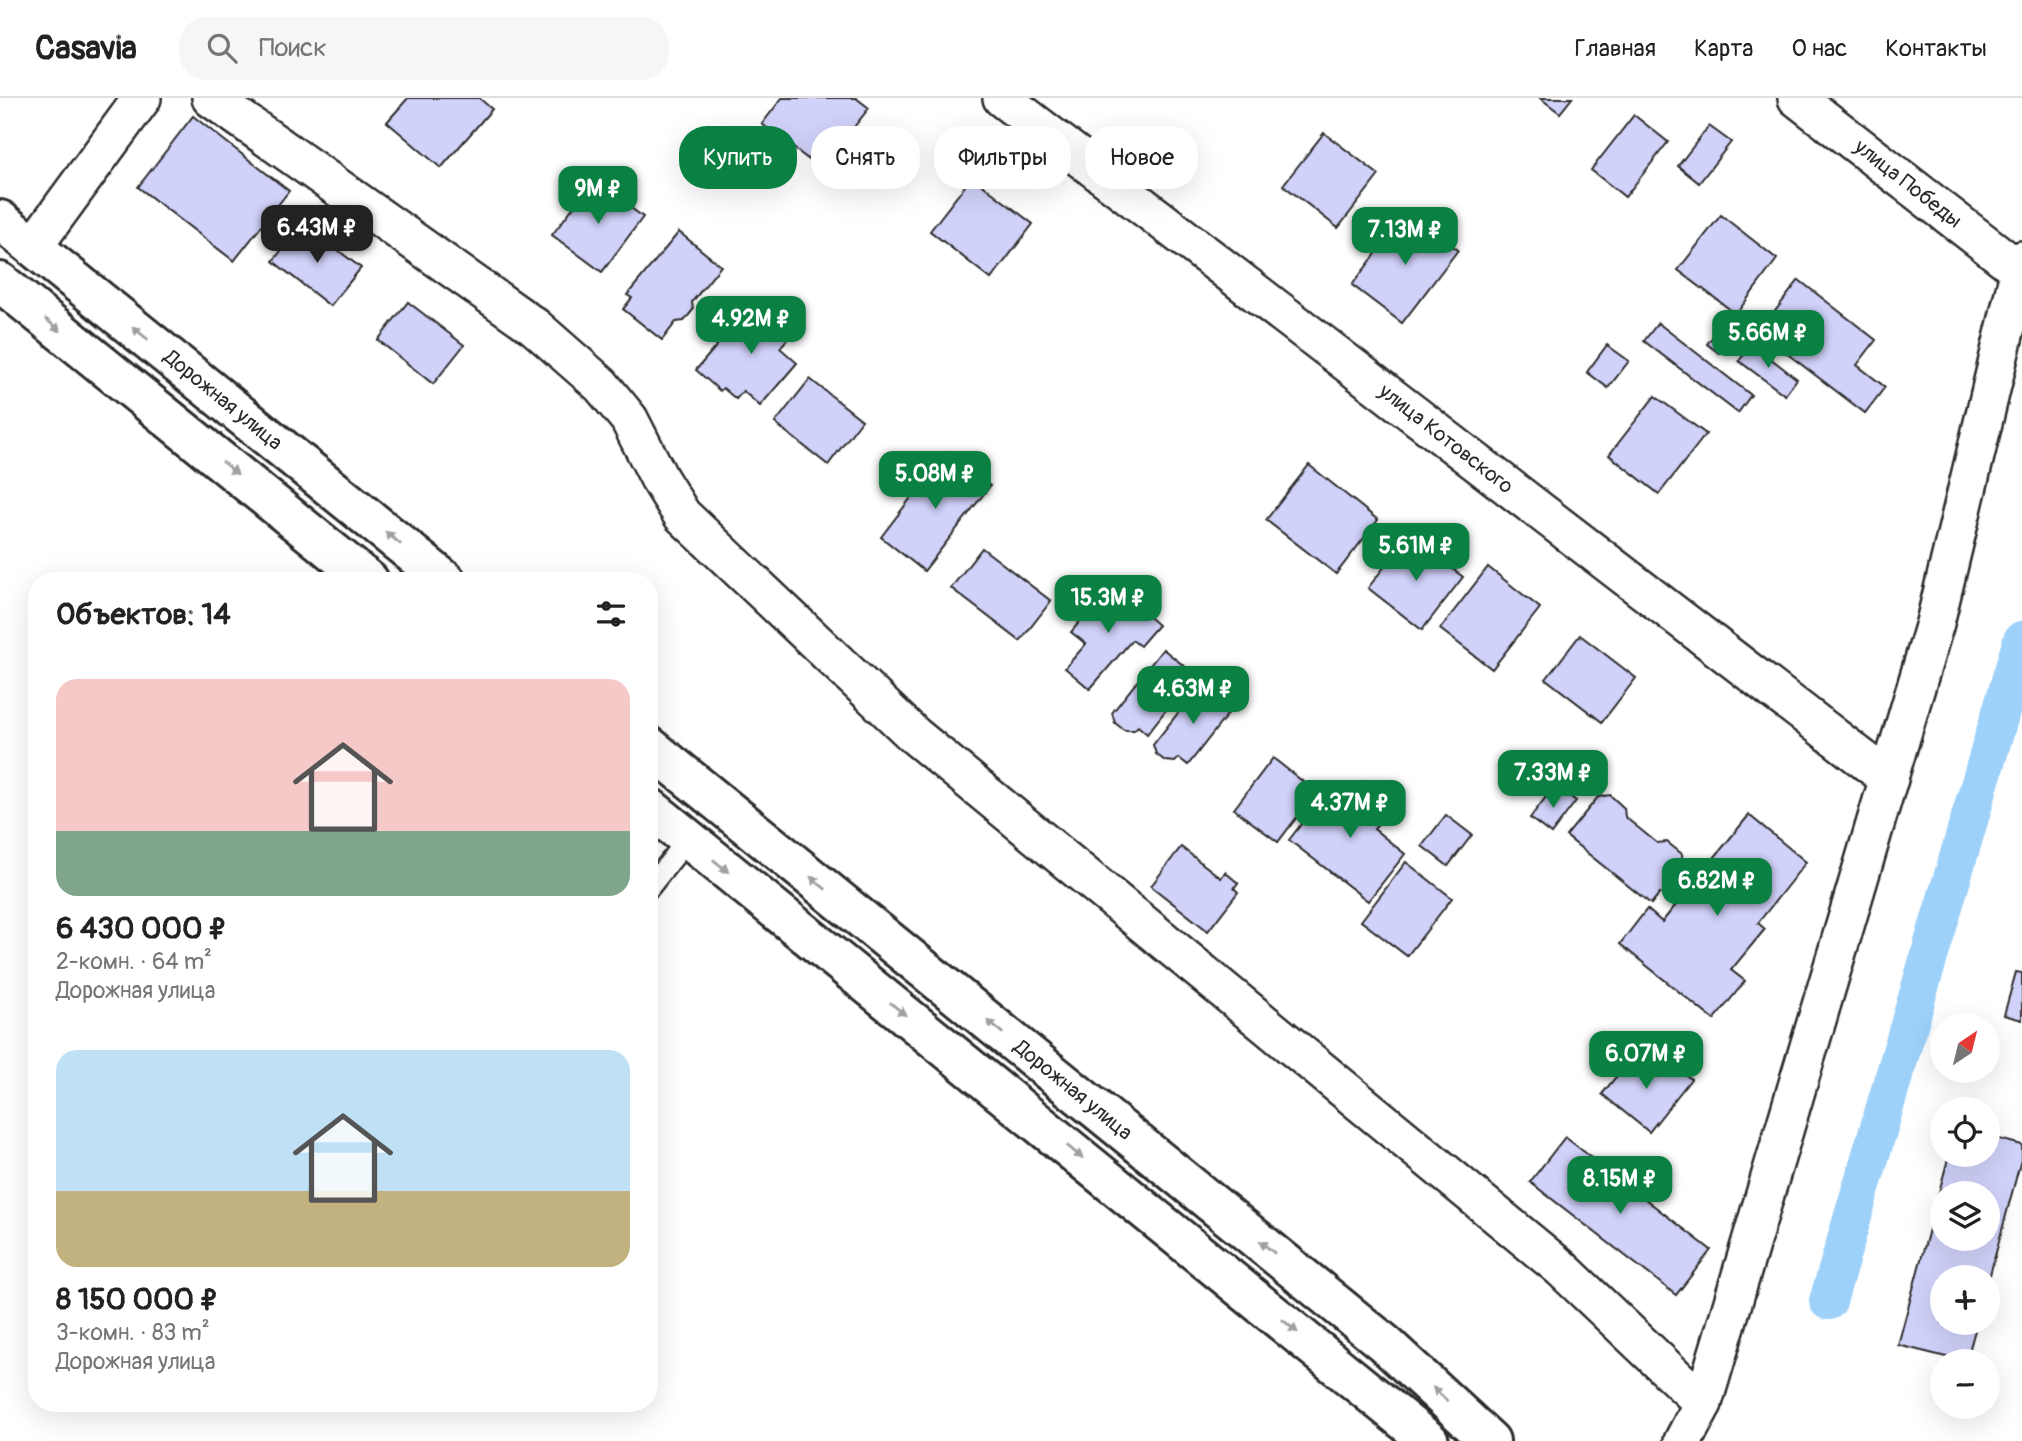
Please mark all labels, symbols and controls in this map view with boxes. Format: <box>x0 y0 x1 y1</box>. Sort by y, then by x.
search box <box>179 17 669 80</box>
text: Casavia <box>35 28 137 69</box>
icon: search <box>203 29 241 67</box>
text: Поиск <box>259 32 327 64</box>
text: Главная <box>1575 34 1656 63</box>
text: Карта <box>1694 34 1754 63</box>
text: О нас <box>1792 34 1847 63</box>
text: Контакты <box>1885 34 1987 63</box>
chip: Купить <box>679 126 797 189</box>
chip: Снять <box>811 126 920 189</box>
chip: Фильтры <box>934 126 1071 189</box>
chip: Новое <box>1085 126 1198 189</box>
street label: улица Победы <box>1848 133 1967 234</box>
pin: 9M ₽ <box>557 166 639 226</box>
text: 9M ₽ <box>574 174 622 203</box>
pin: 6.43M ₽ <box>252 206 382 265</box>
pin: 7.13M ₽ <box>1340 208 1470 267</box>
text: 6.43M ₽ <box>277 213 357 242</box>
text: 7.13M ₽ <box>1368 215 1442 244</box>
pin: 4.92M ₽ <box>686 296 816 356</box>
text: 4.92M ₽ <box>712 304 790 333</box>
pin: 5.66M ₽ <box>1703 310 1833 370</box>
one-way arrow <box>44 318 62 333</box>
text: 5.66M ₽ <box>1728 318 1808 347</box>
one-way arrow <box>131 326 148 341</box>
street label: Дорожная улица <box>157 343 288 456</box>
street label: улица Котовского <box>1372 377 1519 500</box>
pin: 5.08M ₽ <box>870 452 1000 511</box>
text: 5.08M ₽ <box>895 459 975 488</box>
one-way arrow <box>221 461 239 475</box>
pin: 5.61M ₽ <box>1351 524 1481 583</box>
one-way arrow <box>384 531 401 546</box>
text: 5.61M ₽ <box>1378 531 1454 560</box>
pin: 15.3M ₽ <box>1043 575 1173 635</box>
text: 15.3M ₽ <box>1071 583 1145 612</box>
icon: filters <box>592 595 630 633</box>
text: Объектов: 14 <box>56 596 231 633</box>
pin: 4.63M ₽ <box>1128 666 1258 726</box>
text: 4.63M ₽ <box>1153 674 1233 703</box>
icon: home <box>280 724 406 850</box>
pin: 7.33M ₽ <box>1488 750 1618 810</box>
text: 7.33M ₽ <box>1514 758 1592 787</box>
pin: 4.37M ₽ <box>1285 780 1415 840</box>
text: 4.37M ₽ <box>1311 788 1389 817</box>
one-way arrow <box>713 858 730 873</box>
pin: 6.82M ₽ <box>1652 858 1782 918</box>
text: 6.82M ₽ <box>1678 866 1756 895</box>
one-way arrow <box>810 876 828 891</box>
text: 6 430 000 ₽ <box>56 910 227 947</box>
text: 2-комн. · 64 m² <box>56 947 212 976</box>
text: Дорожная улица <box>56 976 215 1005</box>
one-way arrow <box>890 1001 907 1016</box>
north arrow <box>1930 1013 2000 1083</box>
map controls <box>1930 1013 2000 1419</box>
one-way arrow <box>986 1019 1004 1034</box>
pin: 6.07M ₽ <box>1581 1032 1711 1091</box>
street label: Дорожная улица <box>1007 1033 1138 1146</box>
text: 6.07M ₽ <box>1605 1039 1687 1068</box>
icon: home <box>280 1095 406 1221</box>
button: locate <box>1930 1097 2000 1167</box>
one-way arrow <box>1066 1144 1083 1159</box>
pin: 8.15M ₽ <box>1555 1156 1685 1216</box>
text: 8.15M ₽ <box>1583 1164 1657 1193</box>
button: layers <box>1930 1181 2000 1251</box>
one-way arrow <box>1258 1240 1275 1255</box>
button: + <box>1930 1265 2000 1335</box>
text: 8 150 000 ₽ <box>56 1281 219 1318</box>
text: 3-комн. · 83 m² <box>56 1318 210 1347</box>
one-way arrow <box>1281 1318 1298 1333</box>
text: Дорожная улица <box>56 1347 215 1376</box>
button: − <box>1930 1349 2000 1419</box>
one-way arrow <box>1432 1387 1449 1403</box>

